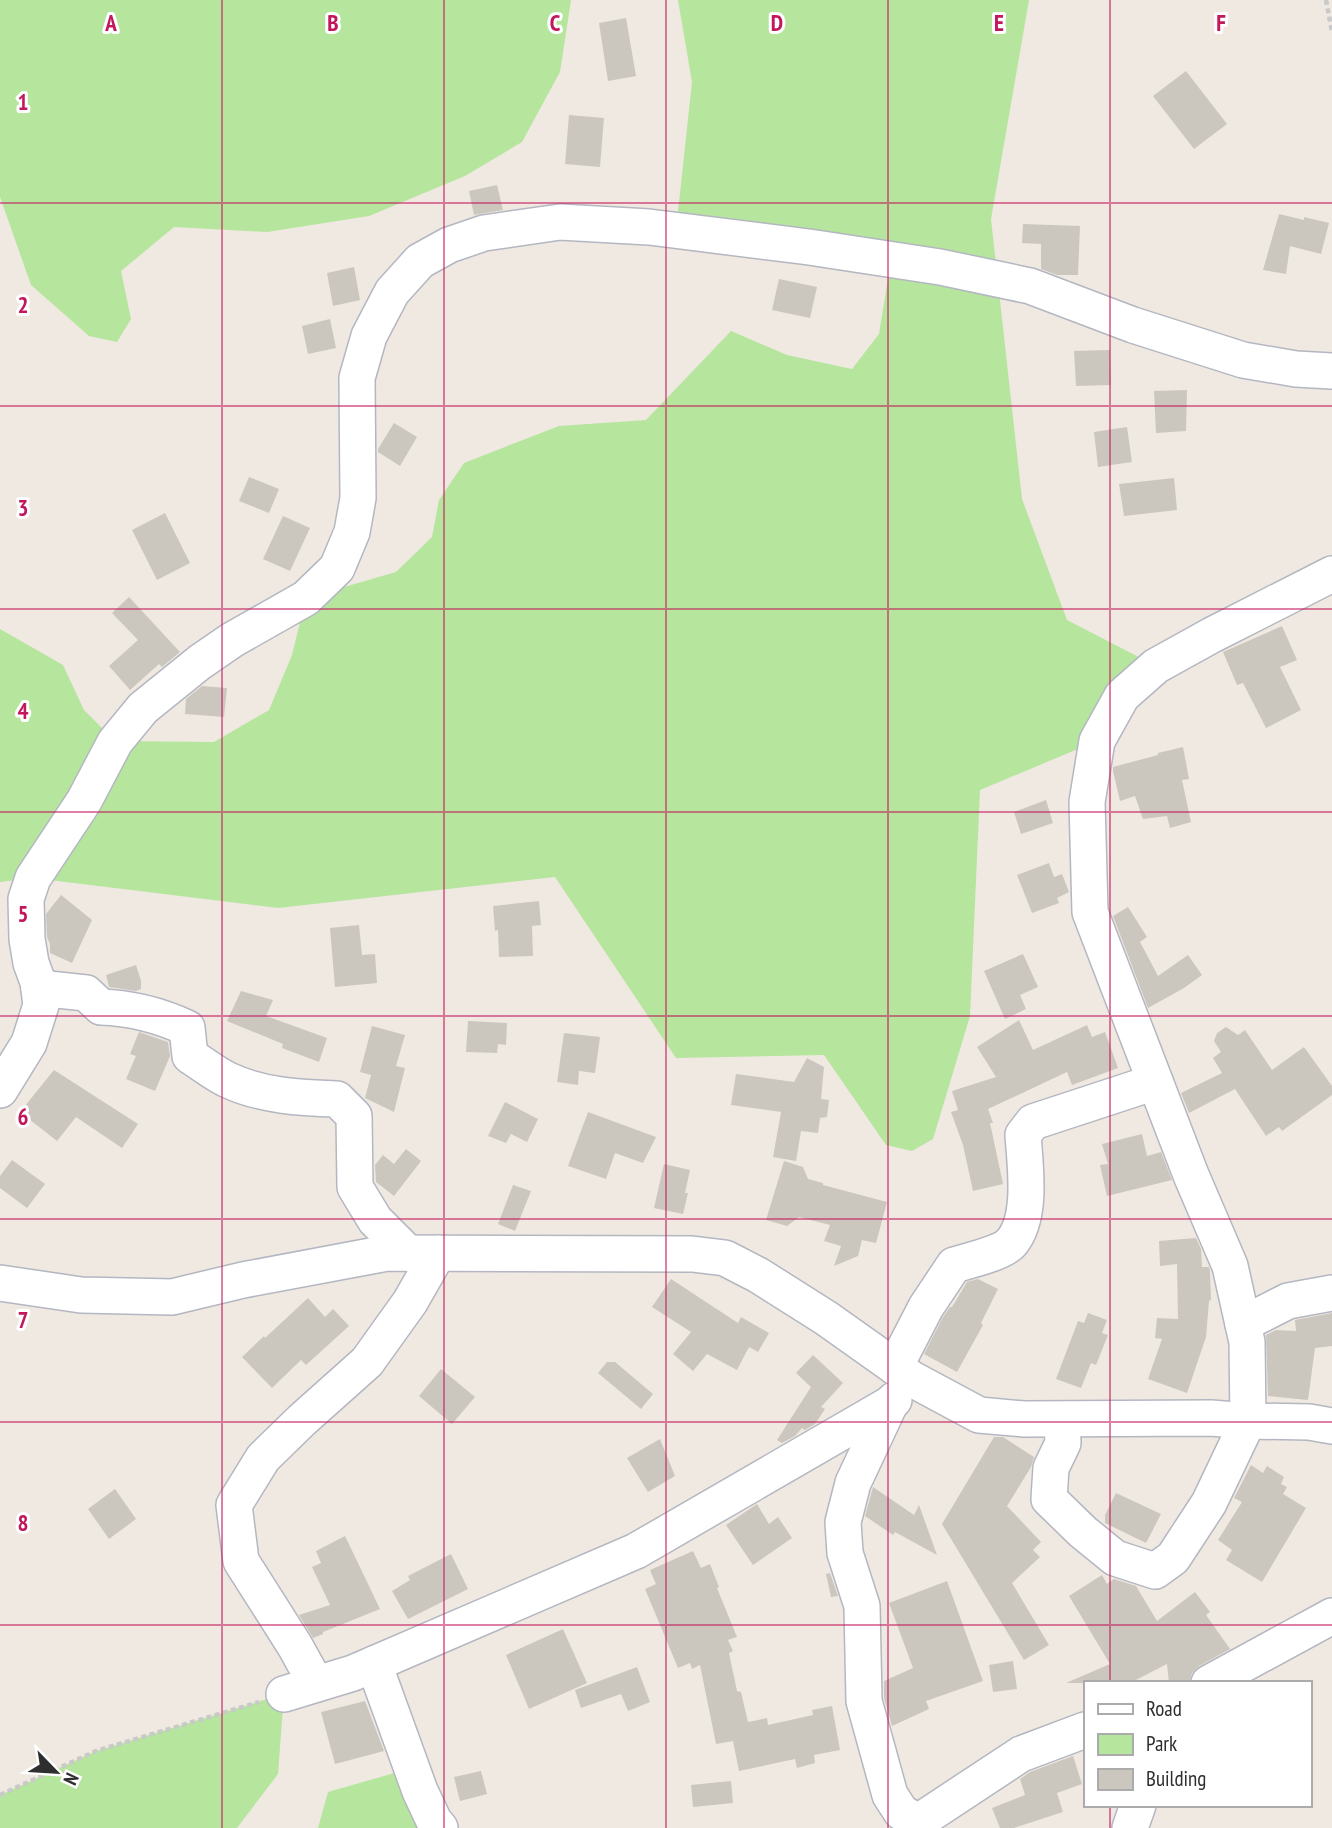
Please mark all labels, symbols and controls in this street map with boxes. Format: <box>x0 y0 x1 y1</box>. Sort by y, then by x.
text: A <box>104 8 117 37</box>
text: B <box>327 8 339 37</box>
text: C <box>550 8 561 37</box>
text: D <box>771 8 783 37</box>
text: E <box>994 8 1004 37</box>
text: F <box>1216 8 1226 37</box>
text: 1 <box>18 87 29 116</box>
text: 2 <box>18 290 29 319</box>
text: 3 <box>18 493 29 522</box>
text: 4 <box>18 696 29 725</box>
text: 5 <box>18 899 29 928</box>
text: 6 <box>18 1102 29 1131</box>
text: 7 <box>18 1305 29 1334</box>
text: 8 <box>18 1508 29 1537</box>
legend <box>1084 1681 1311 1807</box>
text: Road <box>1146 1695 1182 1722</box>
text: Park <box>1146 1730 1177 1757</box>
north arrow <box>21 1737 91 1807</box>
text: Building <box>1146 1765 1206 1792</box>
text: N <box>58 1769 84 1789</box>

